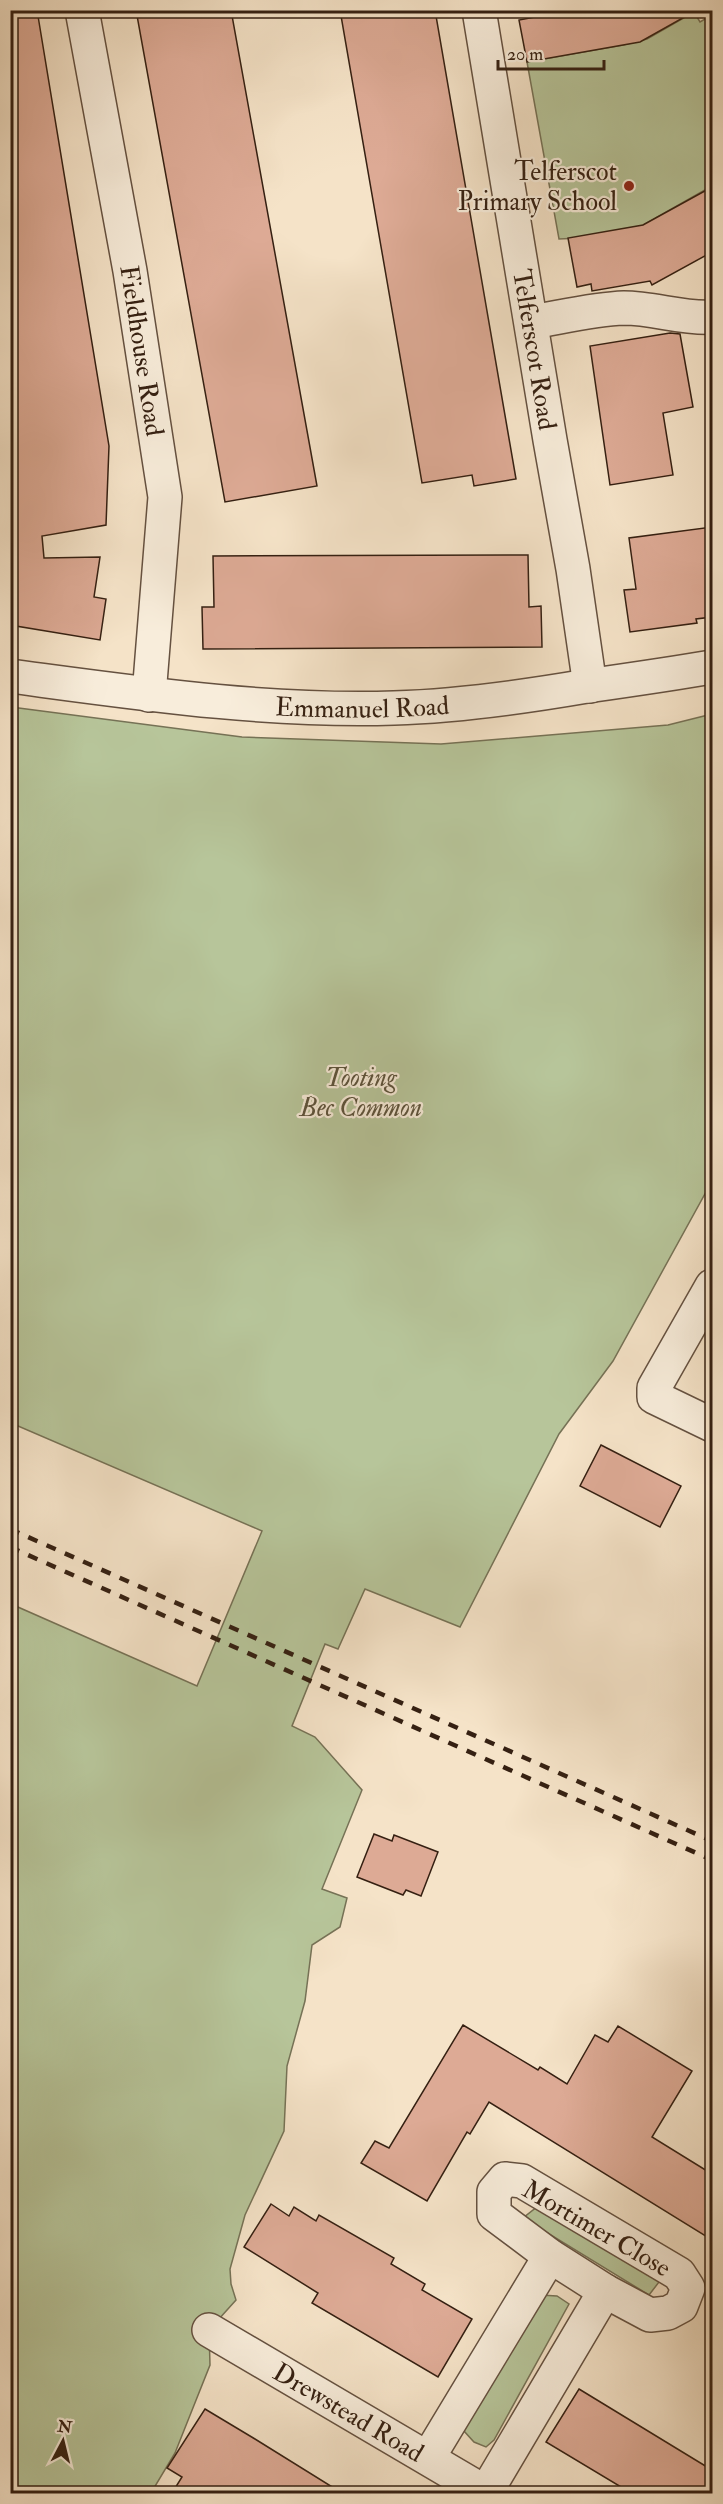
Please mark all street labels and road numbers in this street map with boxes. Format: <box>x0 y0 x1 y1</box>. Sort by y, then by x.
street label: Fieldhouse Road <box>112 263 170 439</box>
street label: Telferscot Road <box>505 267 563 433</box>
street label: Emmanuel Road <box>274 690 451 726</box>
street label: Mortimer Close <box>517 2173 677 2284</box>
street label: Drewstead Road <box>267 2356 429 2470</box>

